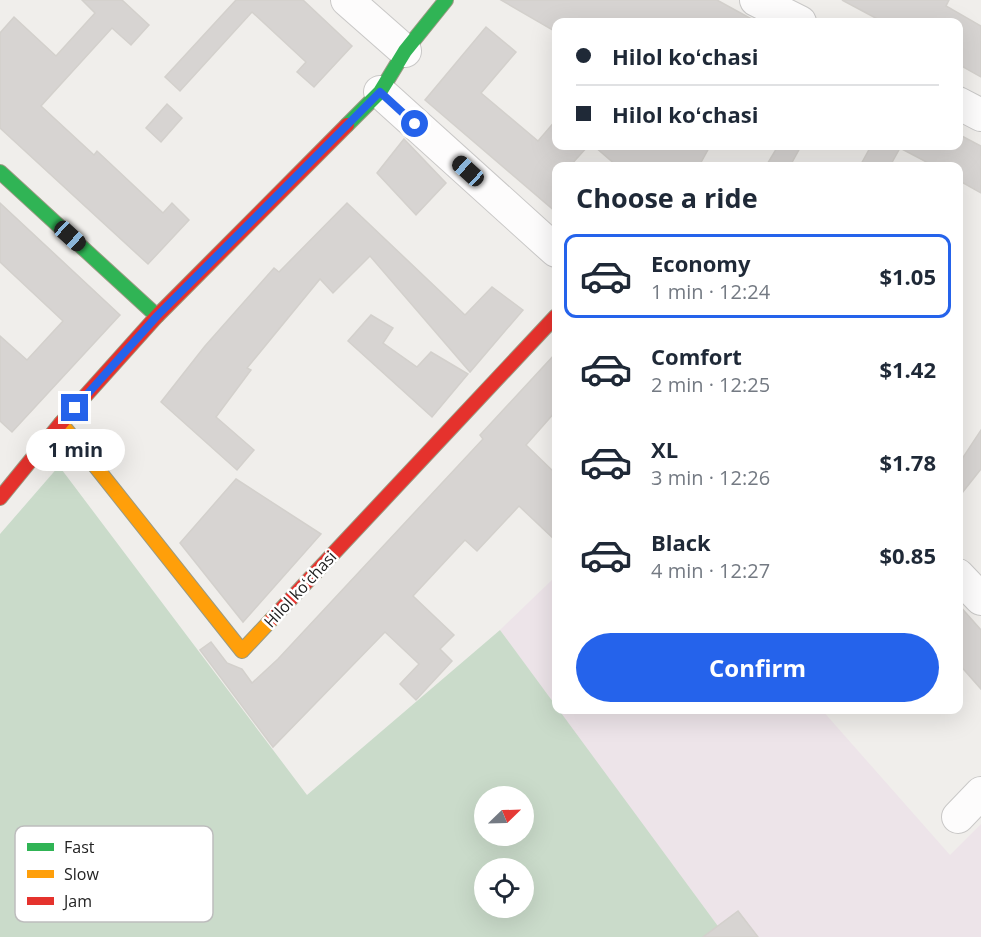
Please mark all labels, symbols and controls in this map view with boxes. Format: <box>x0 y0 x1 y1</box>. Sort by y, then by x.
text: Hilol koʻchasi <box>612 41 758 71</box>
text: Hilol koʻchasi <box>612 99 758 129</box>
route start <box>401 110 428 137</box>
car <box>449 152 487 190</box>
text: Choose a ride <box>576 179 758 216</box>
car <box>51 217 89 255</box>
text: Economy <box>651 248 750 278</box>
icon: car <box>579 249 633 303</box>
text: $1.05 <box>879 261 936 291</box>
text: 1 min · 12:24 <box>651 278 770 305</box>
text: Comfort <box>651 341 742 371</box>
icon: car <box>579 342 633 396</box>
text: $1.42 <box>879 354 936 384</box>
text: 2 min · 12:25 <box>651 371 770 398</box>
route end <box>61 394 88 421</box>
callout: 1 min <box>26 429 124 471</box>
text: XL <box>651 434 678 464</box>
icon: car <box>579 435 633 489</box>
text: 1 min <box>48 436 103 463</box>
text: $1.78 <box>879 447 936 477</box>
text: 3 min · 12:26 <box>651 464 770 491</box>
text: Black <box>651 527 711 557</box>
icon: car <box>579 528 633 582</box>
text: $0.85 <box>879 540 936 570</box>
street label: Hilol koʻchasi <box>259 546 341 632</box>
text: 4 min · 12:27 <box>651 557 770 584</box>
button: Confirm <box>576 633 939 702</box>
north arrow <box>474 786 534 846</box>
map controls <box>474 786 534 918</box>
legend <box>15 826 213 922</box>
text: Fast <box>64 836 95 858</box>
button: locate <box>474 858 534 918</box>
text: Slow <box>64 863 99 885</box>
text: Jam <box>62 890 92 912</box>

